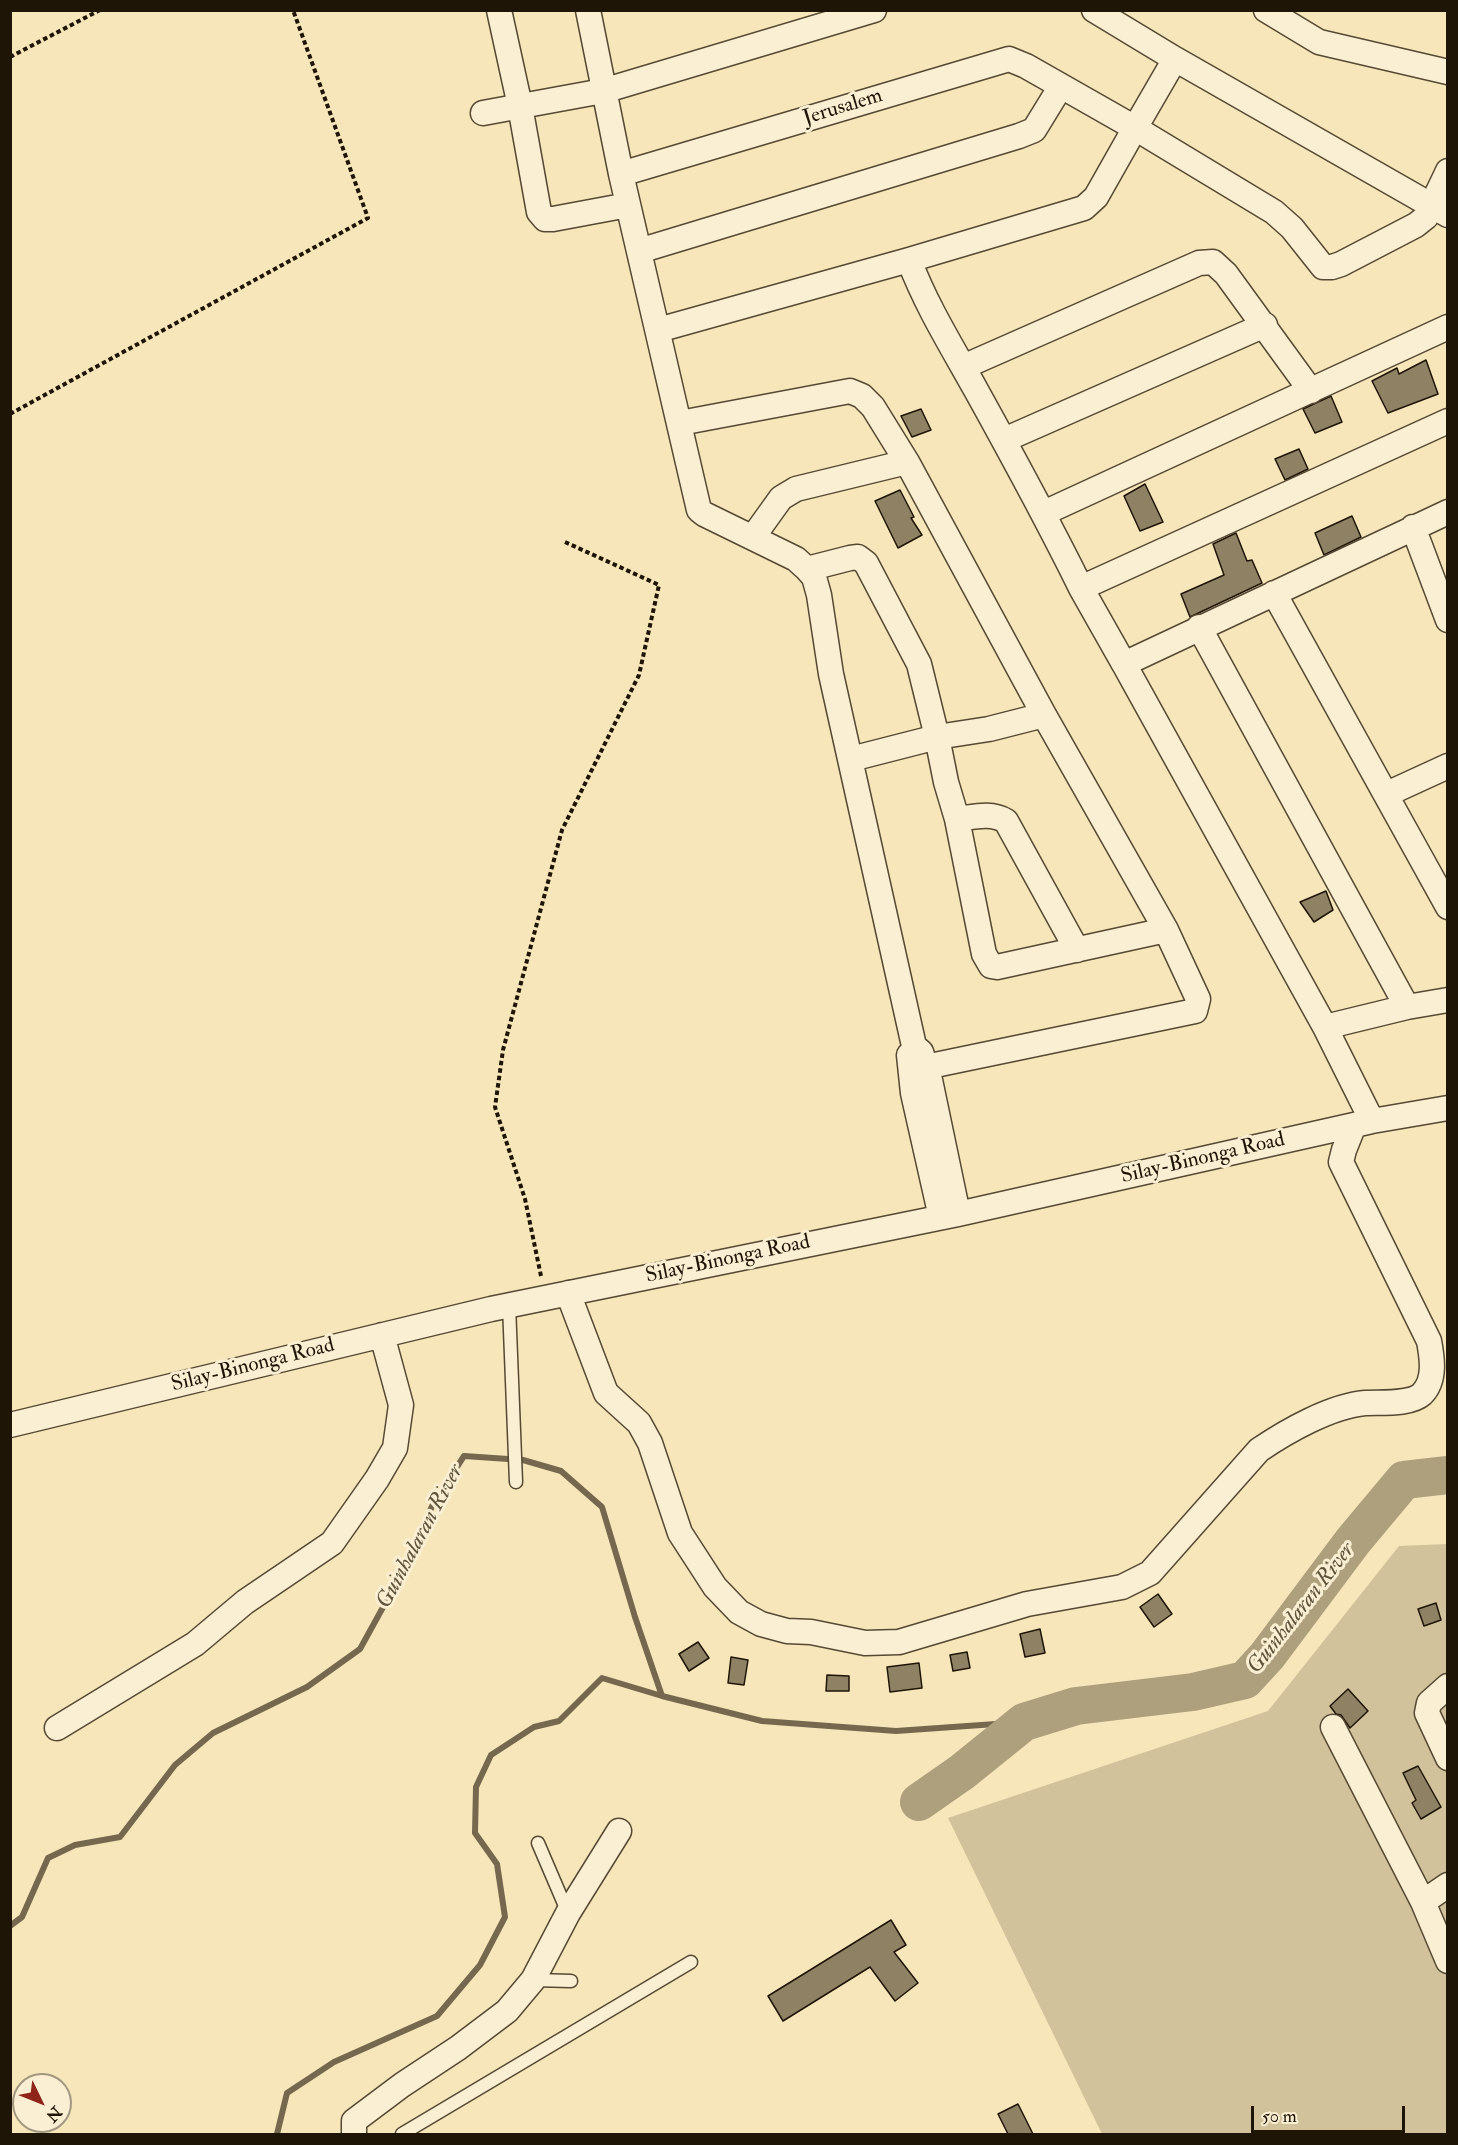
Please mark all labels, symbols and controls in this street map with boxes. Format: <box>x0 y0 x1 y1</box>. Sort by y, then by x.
street label: Jerusalem <box>800 84 886 132</box>
street label: Silay-Binonga Road <box>1119 1128 1287 1190</box>
street label: Silay-Binonga Road <box>644 1230 812 1290</box>
street label: Silay-Binonga Road <box>169 1334 337 1398</box>
water label: Guinhalaran River <box>372 1461 470 1613</box>
water label: Guinhalaran River <box>1243 1538 1361 1680</box>
north arrow <box>12 2073 72 2133</box>
scale bar <box>1254 2094 1408 2132</box>
text: N <box>42 2102 66 2126</box>
text: 50 m <box>1262 2105 1297 2128</box>

